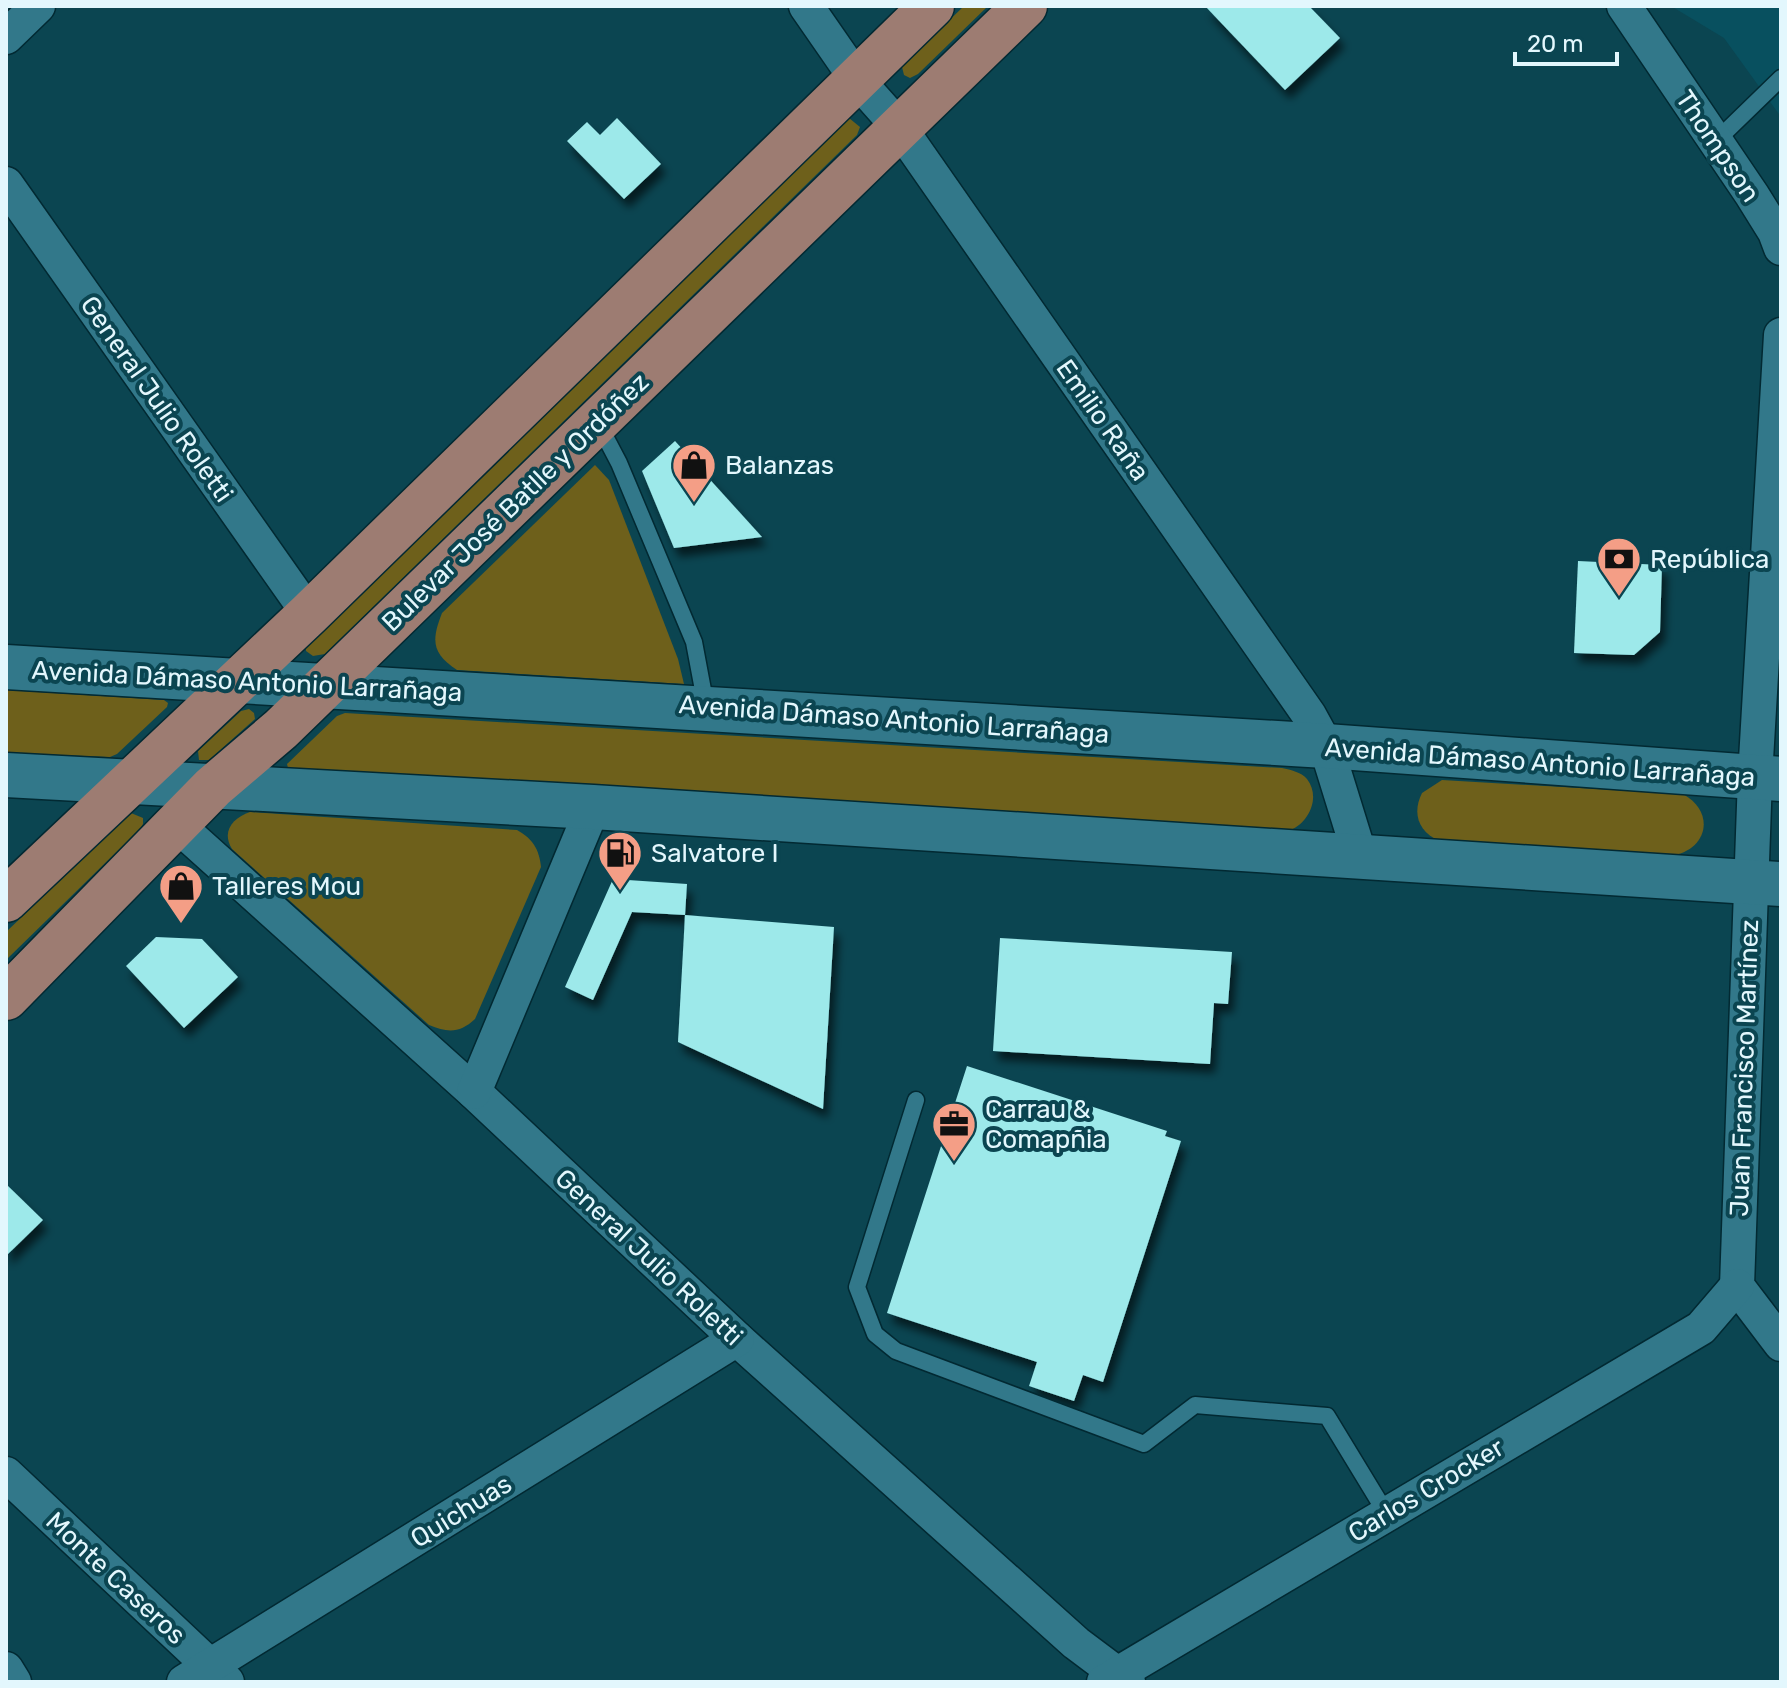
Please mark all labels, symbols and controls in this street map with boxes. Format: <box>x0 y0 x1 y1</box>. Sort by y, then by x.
scale bar <box>1515 16 1617 66</box>
text: 20 m <box>1527 30 1584 58</box>
street label: Thompson <box>1669 85 1766 208</box>
street label: General Julio Roletti <box>74 290 239 508</box>
street label: Emilio Raña <box>1050 354 1156 487</box>
street label: Bulevar José Batlle y Ordóñez <box>376 367 655 638</box>
shop icon: Balanzas <box>670 441 718 504</box>
place label: Balanzas <box>725 450 834 481</box>
bank icon: República <box>1595 535 1643 598</box>
place label: República <box>1650 544 1769 575</box>
street label: Avenida Dámaso Antonio Larrañaga <box>31 655 463 708</box>
street label: Avenida Dámaso Antonio Larrañaga <box>678 689 1110 750</box>
street label: Avenida Dámaso Antonio Larrañaga <box>1324 732 1756 793</box>
fuel station icon: Salvatore I <box>596 829 644 892</box>
place label: Salvatore I <box>651 838 779 869</box>
shop icon: Talleres Mou <box>157 862 205 925</box>
place label: Talleres Mou <box>212 871 361 902</box>
street label: Juan Francisco Martínez <box>1724 919 1765 1217</box>
place label: Carrau & Comapñia <box>985 1094 1107 1155</box>
office icon: Carrau & Comapñia <box>930 1100 978 1163</box>
street label: General Julio Roletti <box>549 1163 749 1352</box>
street label: Carlos Crocker <box>1343 1432 1510 1549</box>
street label: Quichuas <box>405 1468 517 1555</box>
street label: Monte Caseros <box>39 1506 192 1651</box>

